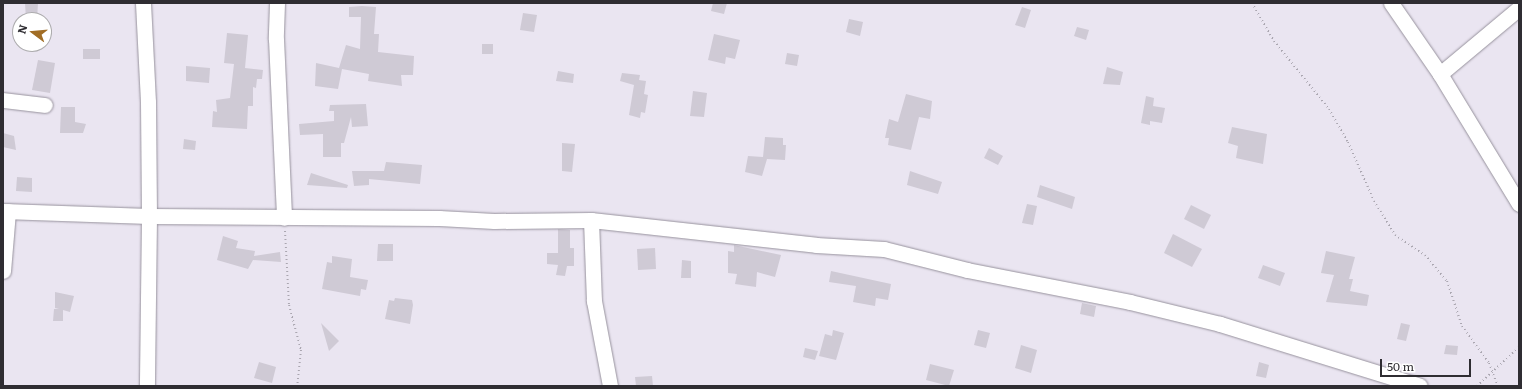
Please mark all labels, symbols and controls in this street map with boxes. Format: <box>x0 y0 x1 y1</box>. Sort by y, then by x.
north arrow <box>12 12 52 52</box>
text: N <box>12 22 30 36</box>
scale bar <box>1382 351 1473 377</box>
text: 50 m <box>1387 357 1414 375</box>

